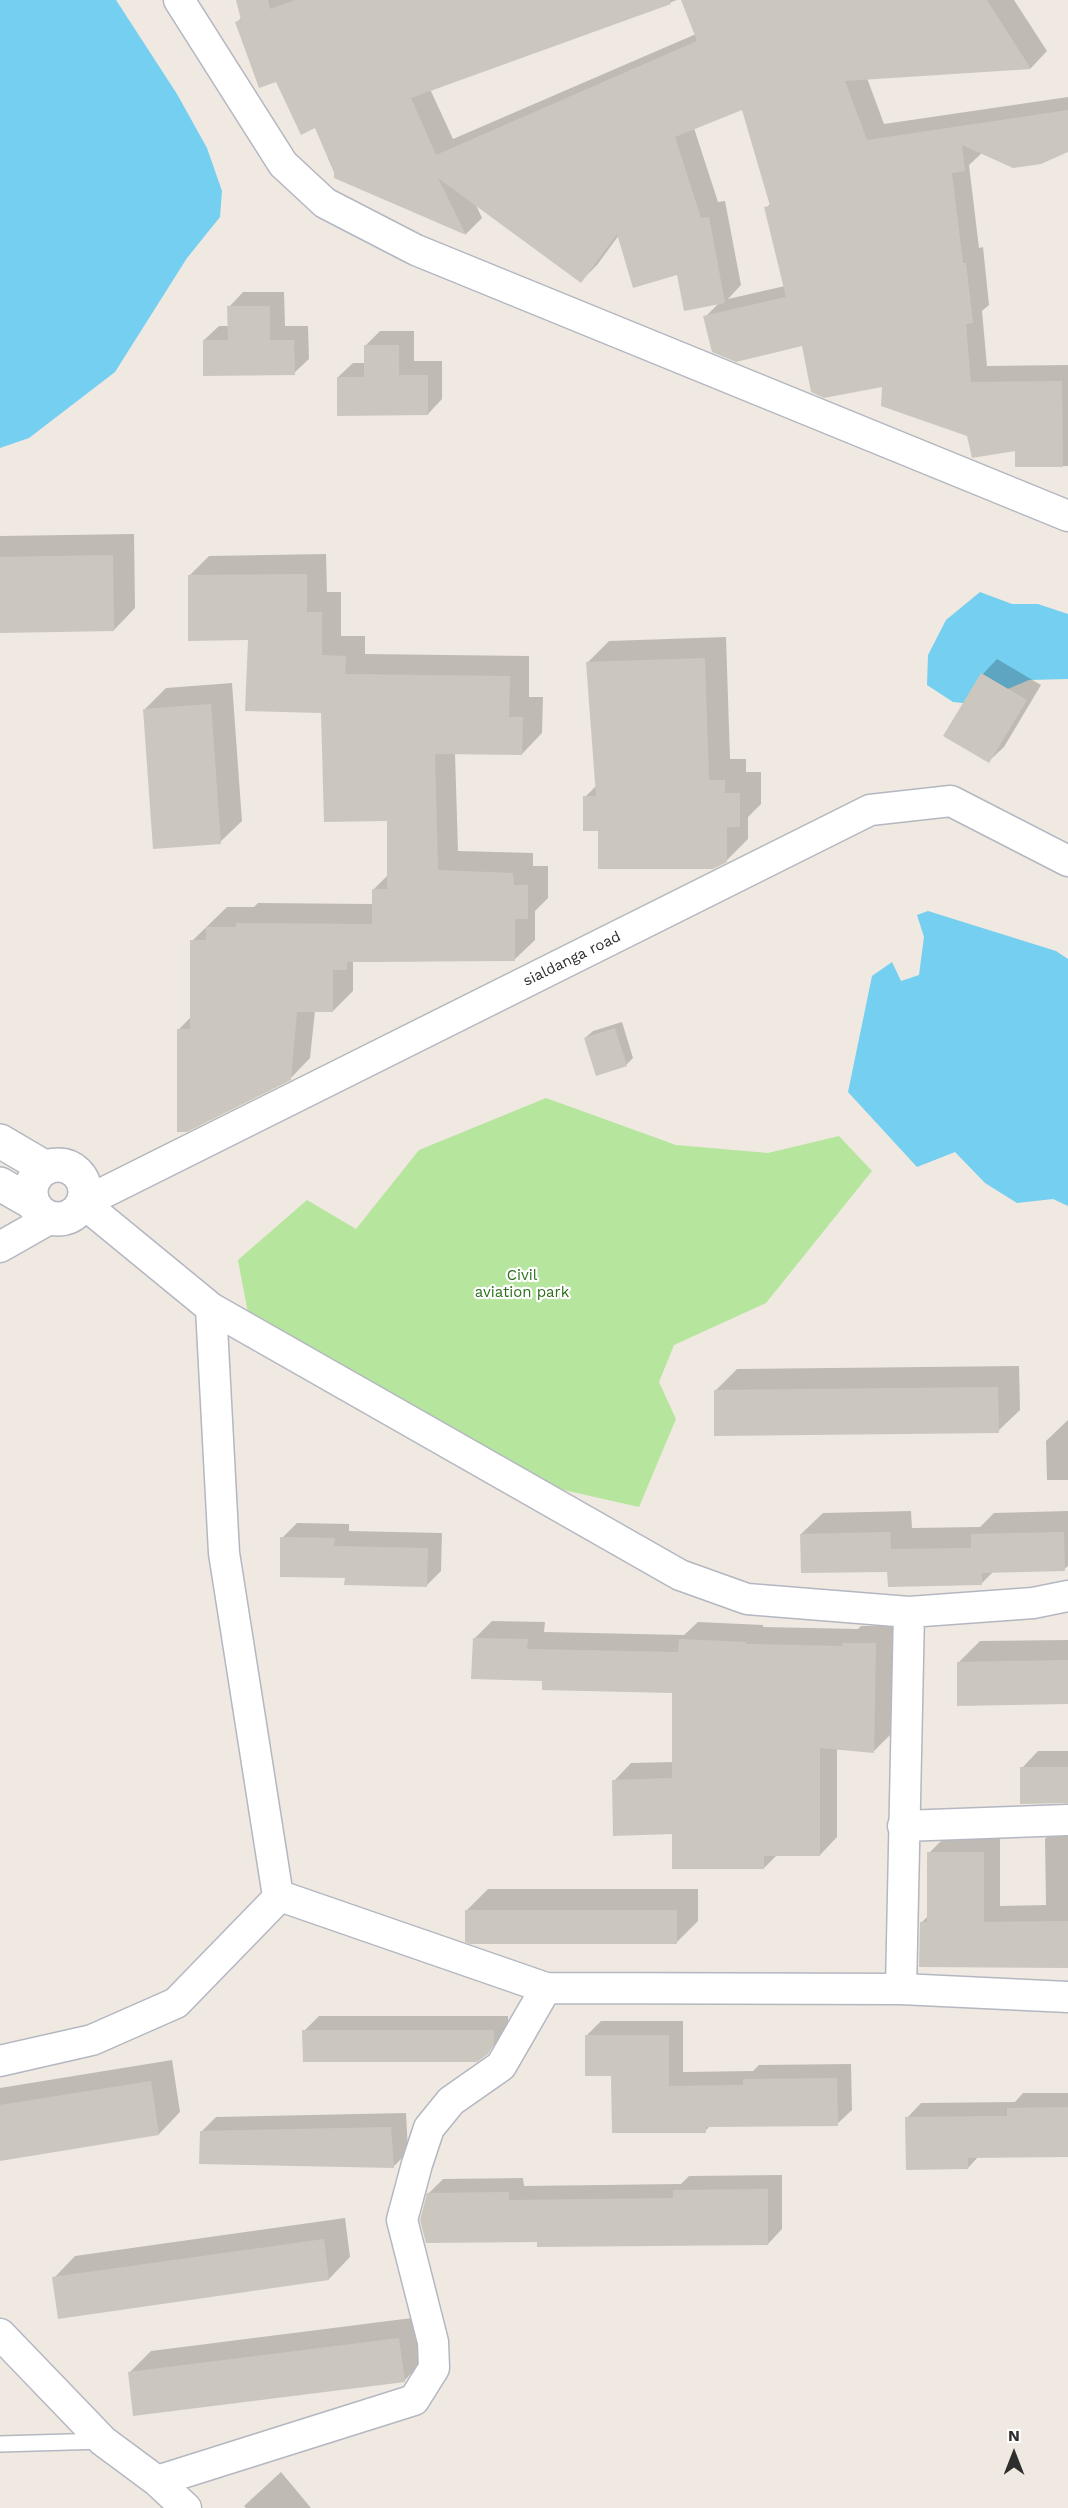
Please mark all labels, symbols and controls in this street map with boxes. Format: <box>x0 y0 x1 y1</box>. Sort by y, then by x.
street label: sialdanga road <box>520 928 624 990</box>
park label: Civil aviation park <box>475 1267 569 1302</box>
north arrow <box>984 2424 1044 2484</box>
text: N <box>1008 2426 1020 2445</box>

